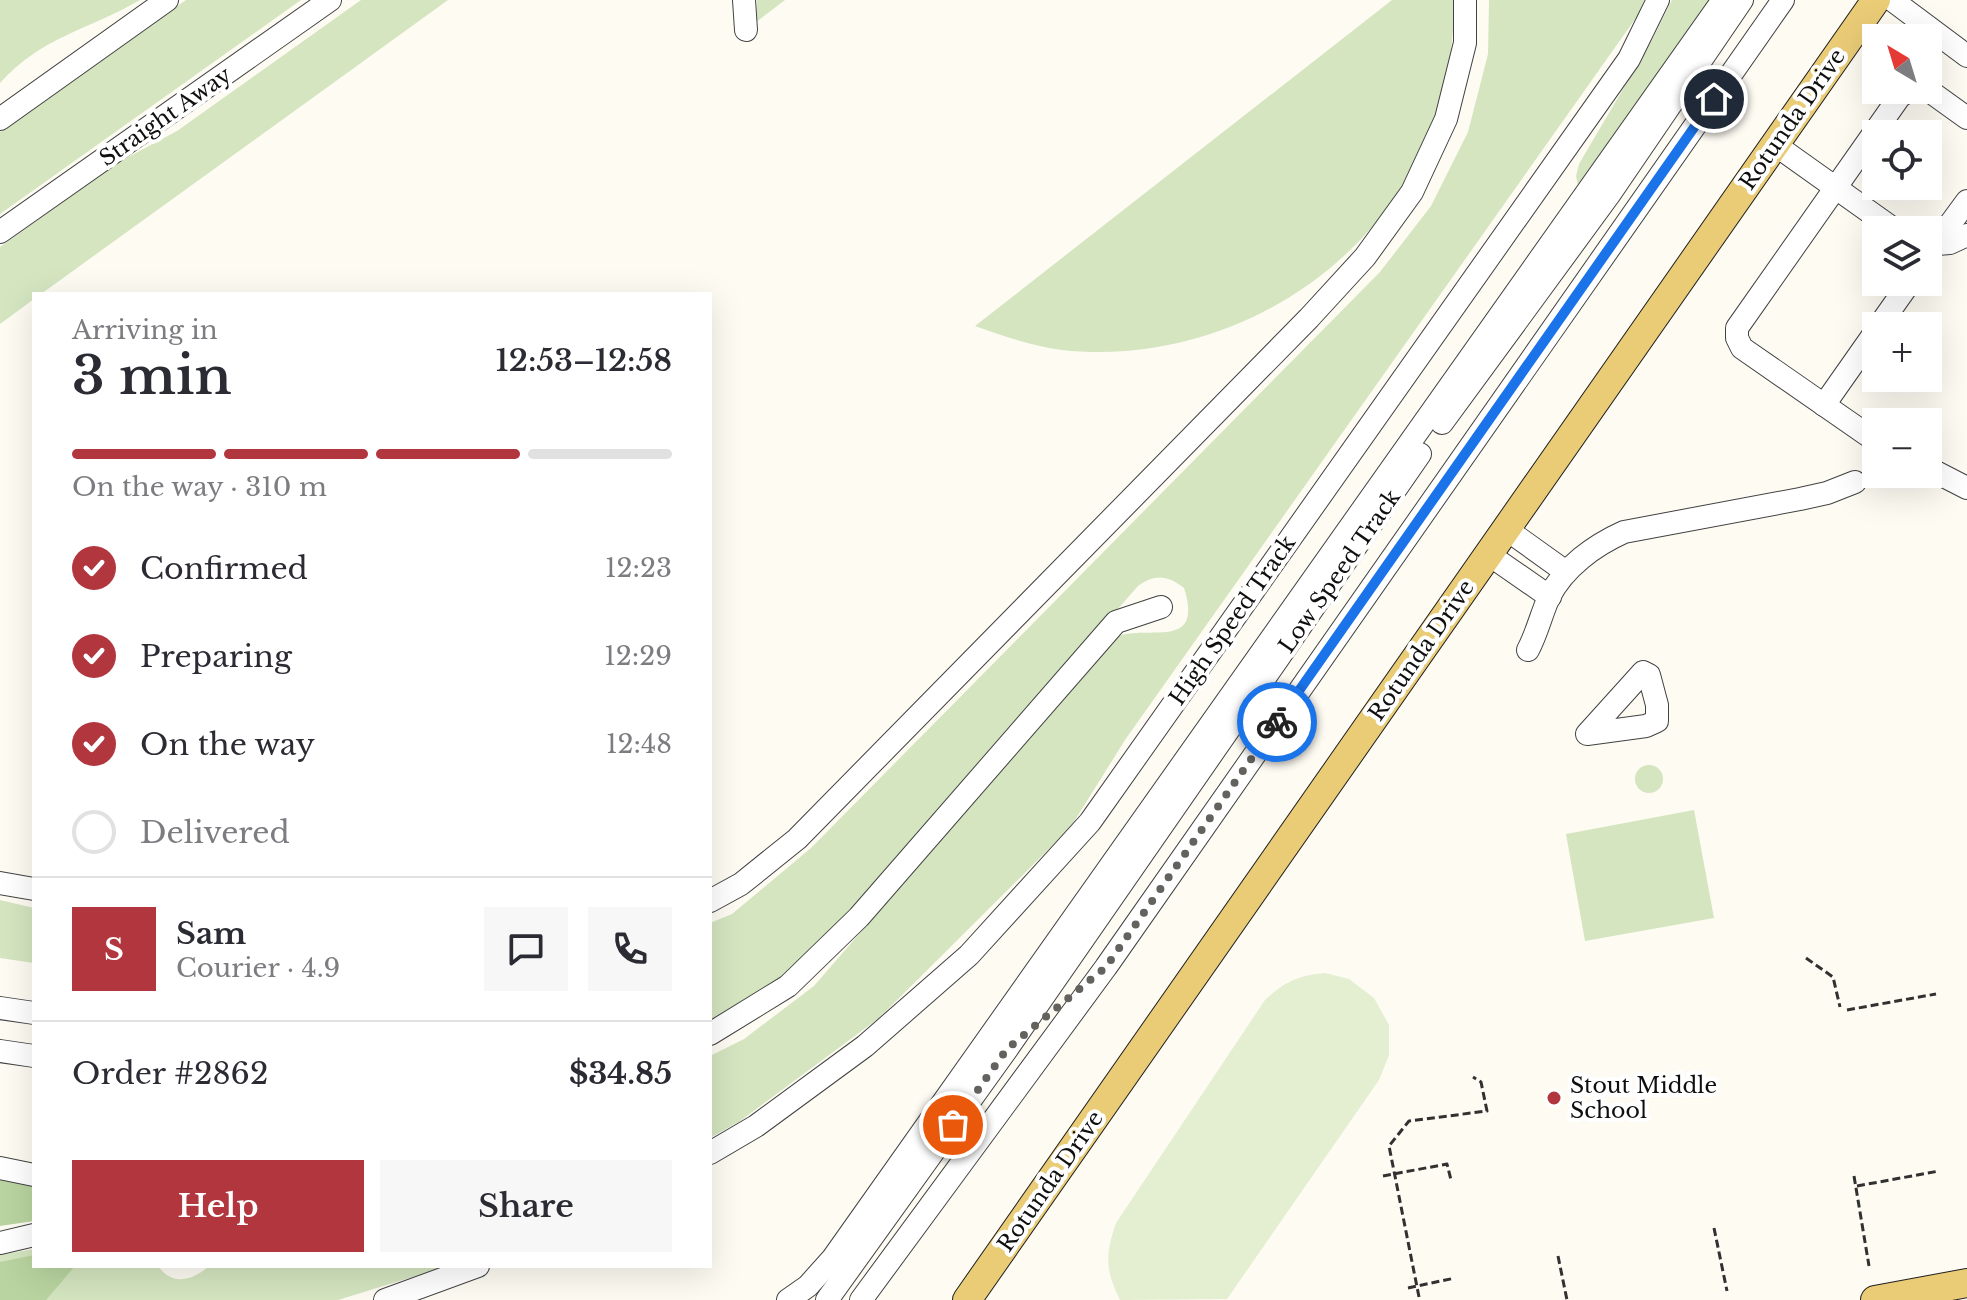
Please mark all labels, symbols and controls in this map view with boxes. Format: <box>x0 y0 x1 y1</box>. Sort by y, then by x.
north arrow <box>1862 24 1942 104</box>
map controls <box>1862 24 1942 488</box>
street label: Rotunda Drive <box>1734 44 1851 195</box>
street label: Straight Away <box>94 61 236 172</box>
pin <box>1680 65 1748 133</box>
icon: home <box>1692 77 1736 121</box>
button: locate <box>1862 120 1942 200</box>
button: layers <box>1862 216 1942 296</box>
button: + <box>1862 312 1942 392</box>
text: Arriving in <box>72 314 218 346</box>
text: 12:53–12:58 <box>496 342 672 379</box>
text: 3 min <box>72 344 232 408</box>
button: − <box>1862 408 1942 488</box>
text: On the way · 310 m <box>72 471 327 503</box>
street label: Low Speed Track <box>1273 484 1406 658</box>
street label: High Speed Track <box>1164 530 1301 710</box>
icon: check <box>72 546 116 590</box>
text: Confirmed <box>140 550 308 587</box>
text: 12:23 <box>605 552 672 584</box>
street label: Rotunda Drive <box>1363 575 1480 726</box>
icon: check <box>72 634 116 678</box>
text: Preparing <box>140 638 292 675</box>
text: 12:29 <box>604 640 672 672</box>
courier <box>1237 682 1317 762</box>
icon: bike <box>1255 700 1299 744</box>
icon: check <box>72 722 116 766</box>
text: On the way <box>140 726 315 763</box>
text: 12:48 <box>606 728 672 760</box>
text: Delivered <box>140 814 290 851</box>
button: chat <box>484 907 568 991</box>
button: phone <box>588 907 672 991</box>
text: Sam <box>176 915 246 952</box>
text: S <box>104 931 124 968</box>
text: Courier · 4.9 <box>176 952 340 984</box>
text: Order #2862 <box>72 1055 268 1092</box>
text: $34.85 <box>569 1055 672 1092</box>
place label: Stout Middle School <box>1570 1072 1717 1124</box>
marker: Stout Middle School <box>1545 1089 1563 1107</box>
pin <box>919 1091 987 1159</box>
icon: bag <box>931 1103 975 1147</box>
street label: Rotunda Drive <box>992 1106 1109 1257</box>
button: Help <box>72 1160 364 1252</box>
button: Share <box>380 1160 672 1252</box>

